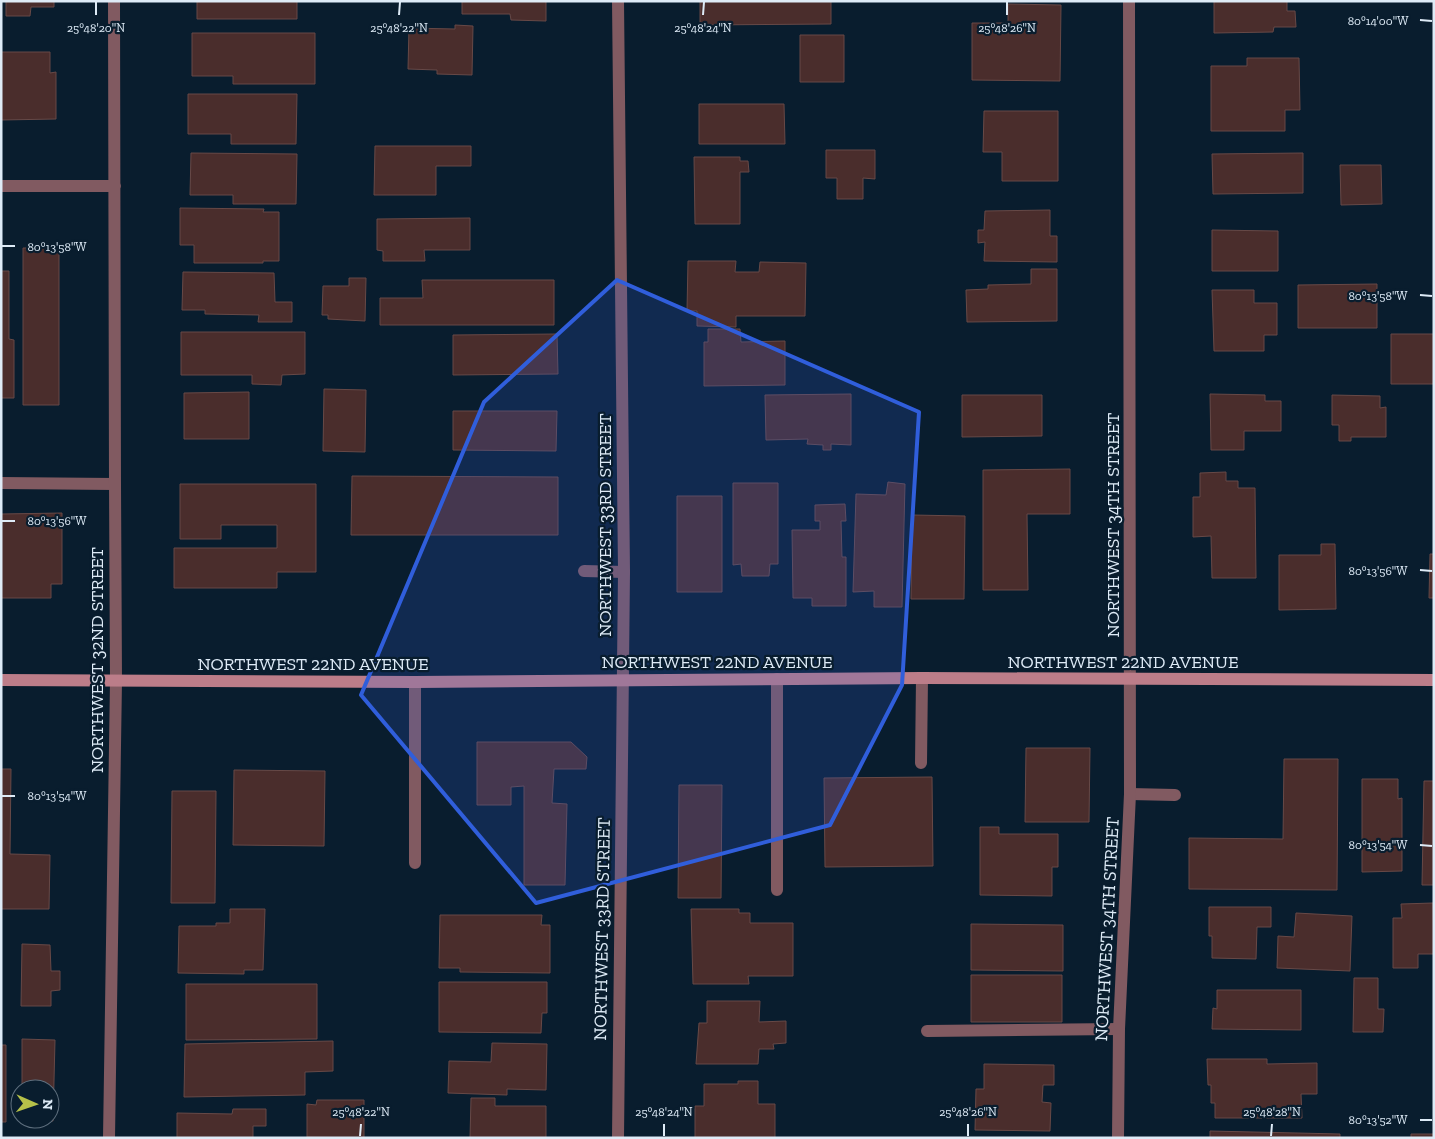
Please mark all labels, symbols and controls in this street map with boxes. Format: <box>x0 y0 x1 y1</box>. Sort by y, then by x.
text: 80°14'00"W <box>1348 14 1409 28</box>
text: 25°48'20"N <box>67 21 125 35</box>
text: 25°48'22"N <box>370 21 428 35</box>
text: 25°48'24"N <box>674 21 732 35</box>
text: 25°48'26"N <box>978 21 1036 35</box>
text: 80°13'58"W <box>27 240 87 254</box>
text: 80°13'58"W <box>1348 289 1408 303</box>
street label: NORTHWEST 33RD STREET <box>594 413 616 637</box>
street label: NORTHWEST 34TH STREET <box>1102 413 1124 637</box>
text: 80°13'56"W <box>27 514 87 528</box>
street label: NORTHWEST 32ND STREET <box>86 547 108 773</box>
text: 80°13'56"W <box>1348 564 1408 578</box>
street label: NORTHWEST 22ND AVENUE <box>601 651 833 673</box>
street label: NORTHWEST 22ND AVENUE <box>1007 651 1239 673</box>
street label: NORTHWEST 22ND AVENUE <box>197 653 429 675</box>
text: 80°13'54"W <box>28 789 87 803</box>
street label: NORTHWEST 34TH STREET <box>1090 816 1124 1042</box>
street label: NORTHWEST 33RD STREET <box>589 817 615 1041</box>
text: 80°13'54"W <box>1349 838 1408 852</box>
north arrow <box>10 1079 60 1129</box>
text: N <box>39 1099 56 1110</box>
text: 25°48'22"N <box>332 1105 390 1119</box>
text: 25°48'24"N <box>635 1105 693 1119</box>
text: 25°48'26"N <box>939 1105 997 1119</box>
text: 25°48'28"N <box>1243 1105 1301 1119</box>
text: 80°13'52"W <box>1349 1113 1408 1127</box>

